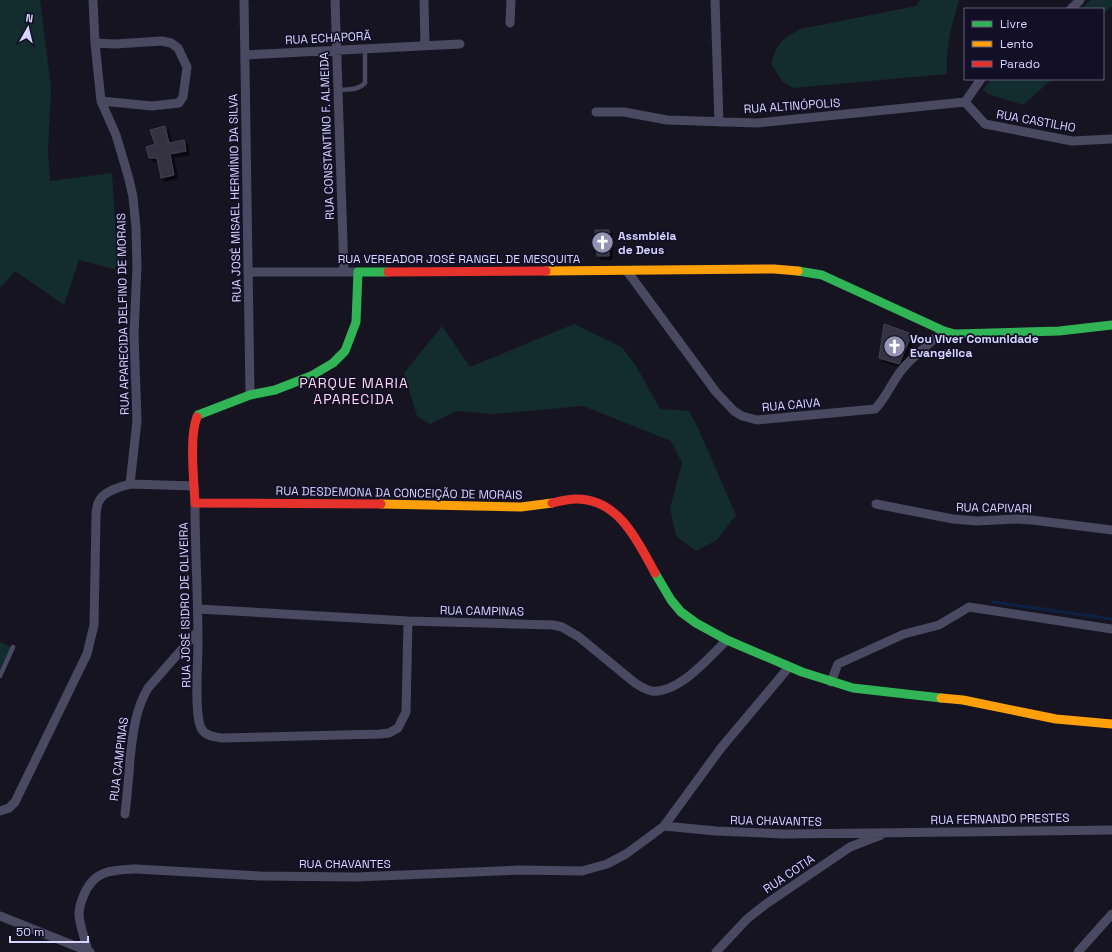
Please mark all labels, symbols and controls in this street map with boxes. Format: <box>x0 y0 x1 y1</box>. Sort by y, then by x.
north arrow <box>8 8 48 48</box>
legend <box>964 8 1104 80</box>
text: N <box>25 11 34 26</box>
text: Livre <box>1000 16 1027 32</box>
street label: RUA ECHAPORÃ <box>285 28 372 48</box>
text: Lento <box>1000 36 1034 52</box>
street label: RUA CONSTANTINO F. ALMEIDA <box>316 51 338 220</box>
text: Parado <box>1000 56 1040 72</box>
street label: RUA JOSÉ MISAEL HERMÍNIO DA SILVA <box>225 93 245 302</box>
street label: RUA ALTINÓPOLIS <box>743 95 841 117</box>
street label: RUA CASTILHO <box>995 106 1077 136</box>
street label: RUA APARECIDA DELFINO DE MORAIS <box>113 213 133 415</box>
place label: Assmbléia de Deus <box>618 228 676 258</box>
church icon: Assmbléia de Deus <box>589 230 615 256</box>
street label: RUA VEREADOR JOSÉ RANGEL DE MESQUITA <box>338 251 581 267</box>
place label: Vou Viver Comunidade Evangélica <box>910 331 1039 361</box>
church icon: Vou Viver Comunidade Evangélica <box>881 333 907 359</box>
district label: PARQUE MARIA APARECIDA <box>299 374 409 408</box>
street label: RUA CAIVA <box>761 394 821 416</box>
street label: RUA DESDEMONA DA CONCEIÇÃO DE MORAIS <box>276 483 522 503</box>
street label: RUA CAPIVARI <box>956 499 1032 517</box>
street label: RUA JOSÉ ISIDRO DE OLIVEIRA <box>176 522 194 688</box>
street label: RUA CAMPINAS <box>440 602 524 620</box>
street label: RUA CAMPINAS <box>106 716 132 802</box>
street label: RUA FERNANDO PRESTES <box>930 810 1070 828</box>
street label: RUA CHAVANTES <box>730 812 822 830</box>
street label: RUA COTIA <box>760 851 818 897</box>
street label: RUA CHAVANTES <box>299 856 391 872</box>
scale bar <box>10 918 88 944</box>
text: 50 m <box>16 924 44 940</box>

